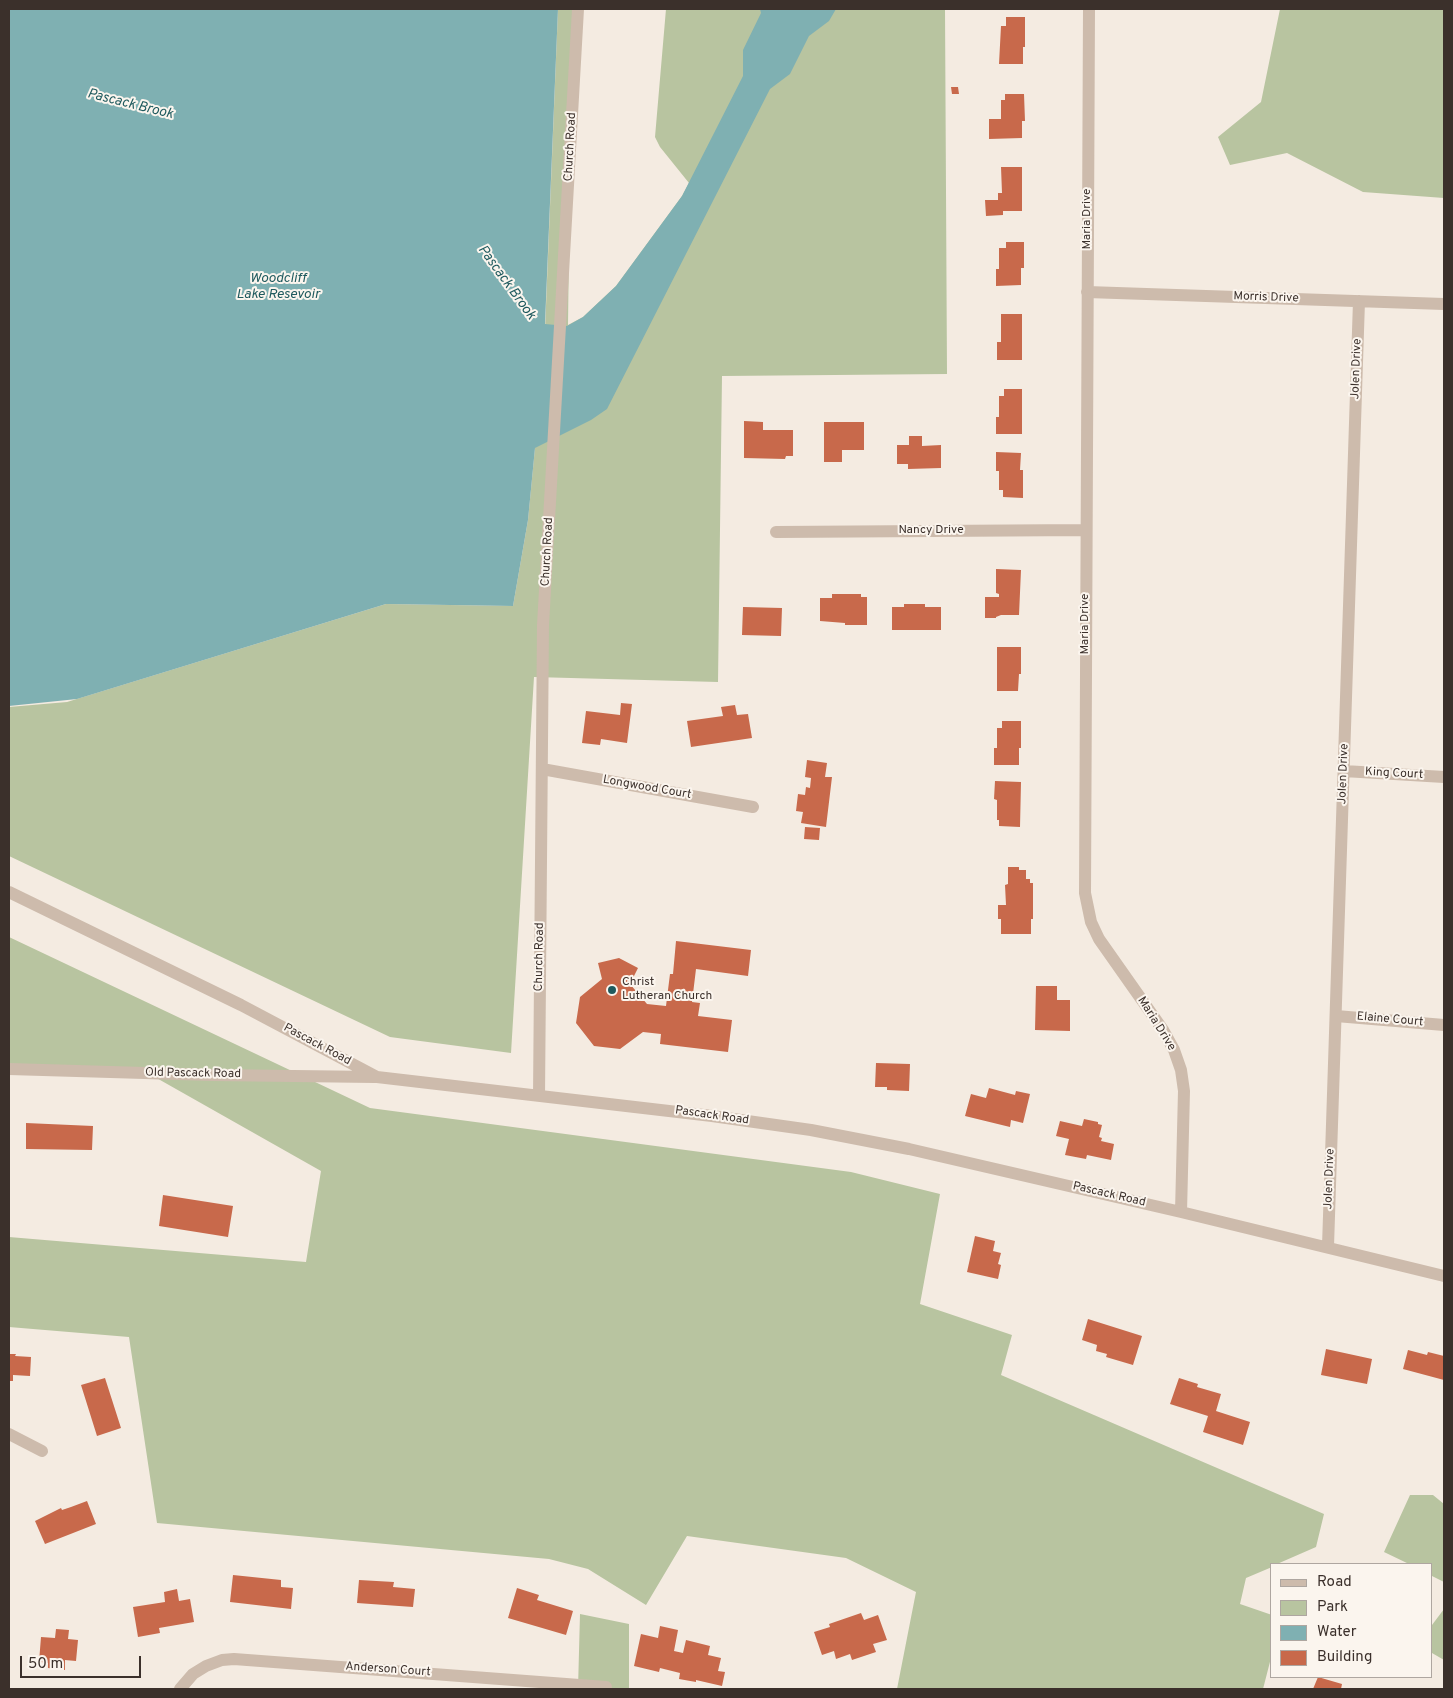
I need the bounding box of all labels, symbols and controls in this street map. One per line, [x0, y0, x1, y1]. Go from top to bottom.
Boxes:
water label: Pascack Brook [85, 86, 175, 124]
street label: Church Road [562, 112, 580, 182]
street label: Maria Drive [1081, 189, 1095, 249]
water label: Pascack Brook [473, 242, 539, 324]
water label: Woodcliff Lake Resevoir [236, 271, 320, 304]
street label: Morris Drive [1233, 290, 1299, 306]
street label: Jolen Drive [1349, 338, 1365, 400]
street label: Church Road [539, 517, 557, 587]
street label: Nancy Drive [898, 524, 964, 538]
street label: Maria Drive [1079, 594, 1093, 654]
street label: Jolen Drive [1336, 743, 1352, 805]
street label: King Court [1365, 765, 1423, 783]
street label: Longwood Court [602, 773, 692, 803]
street label: Church Road [532, 922, 548, 992]
place label: Christ Lutheran Church [622, 976, 712, 1004]
marker: Christ Lutheran Church [606, 984, 618, 996]
street label: Maria Drive [1134, 994, 1178, 1054]
street label: Elaine Court [1356, 1010, 1424, 1030]
street label: Pascack Road [281, 1021, 353, 1069]
street label: Old Pascack Road [145, 1066, 241, 1082]
street label: Pascack Road [674, 1104, 750, 1128]
street label: Jolen Drive [1322, 1148, 1338, 1210]
street label: Pascack Road [1071, 1180, 1147, 1210]
legend [1270, 1563, 1433, 1678]
text: Road [1317, 1573, 1352, 1592]
text: Park [1317, 1598, 1348, 1617]
text: Water [1317, 1623, 1356, 1642]
scale bar [22, 1646, 144, 1678]
text: Building [1317, 1648, 1372, 1667]
text: 50 m [28, 1655, 63, 1674]
street label: Anderson Court [345, 1660, 431, 1680]

